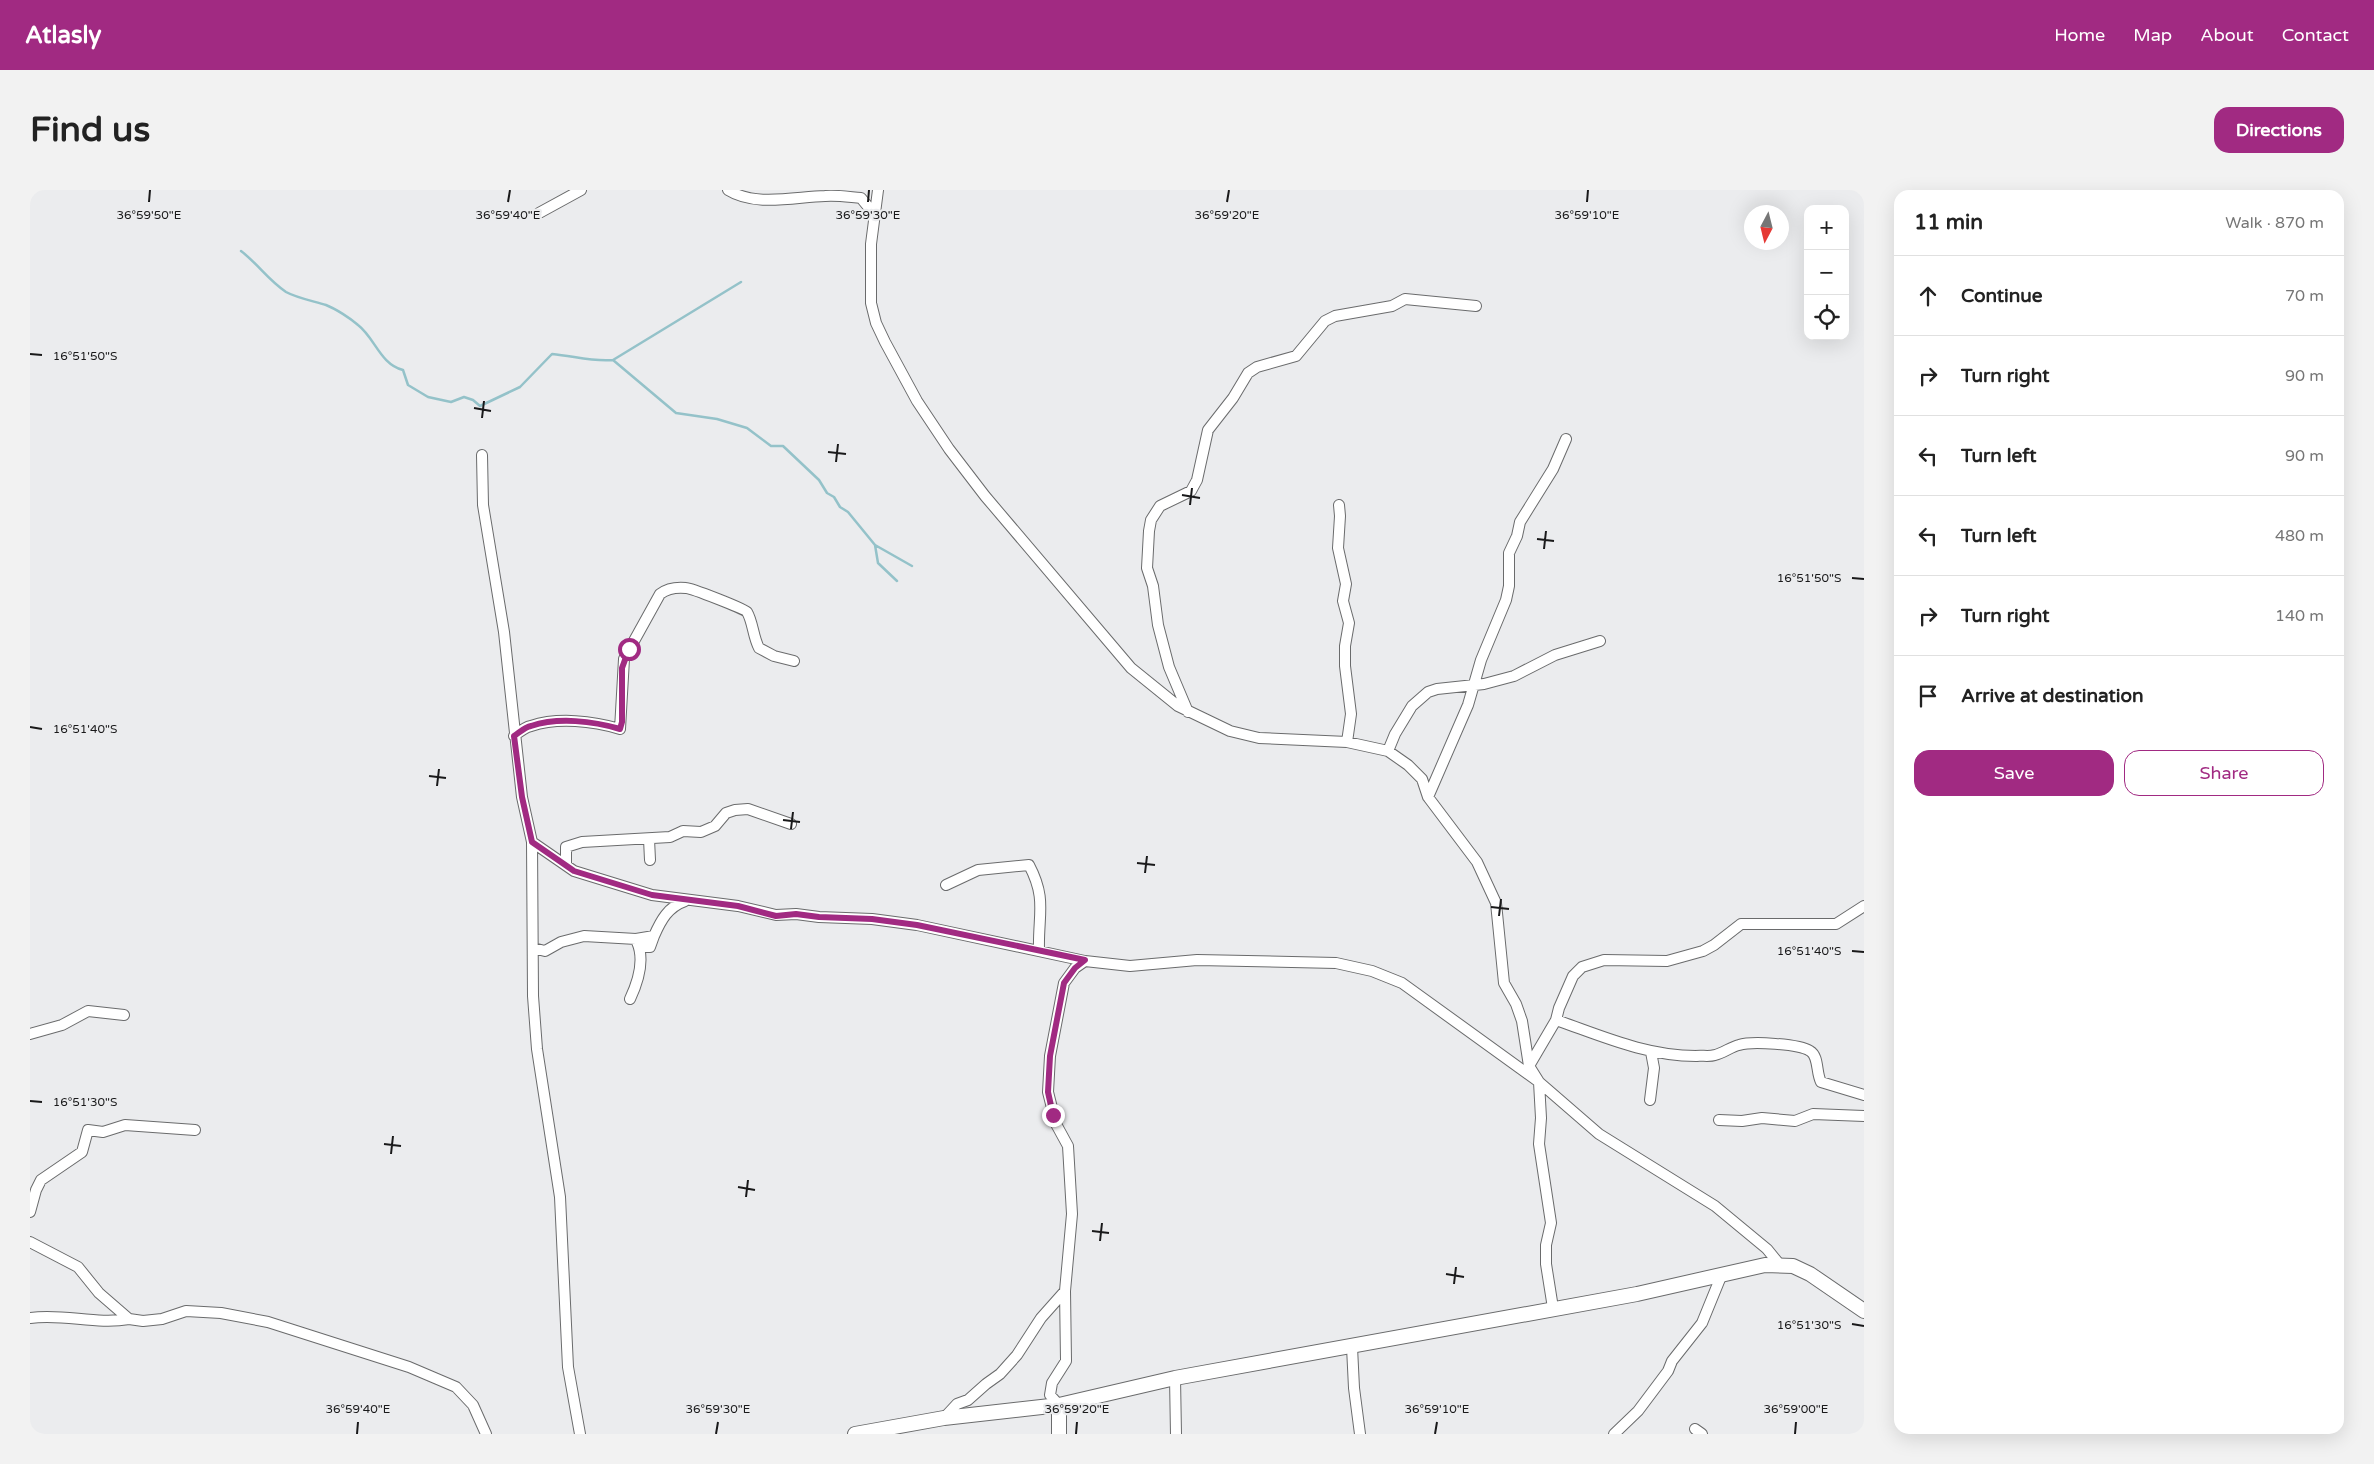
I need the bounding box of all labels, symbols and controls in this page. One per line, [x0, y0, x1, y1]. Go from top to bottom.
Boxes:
text: Atlasly [25, 21, 101, 50]
text: Home [2054, 24, 2105, 46]
text: Map [2133, 24, 2172, 46]
text: About [2200, 24, 2254, 46]
text: Contact [2282, 24, 2349, 46]
button: Directions [2214, 107, 2344, 153]
text: Find us [30, 109, 150, 151]
north arrow [1744, 205, 1789, 250]
map controls [1804, 205, 1849, 340]
button: + [1804, 205, 1849, 250]
text: 36°59'50"E [117, 208, 182, 222]
text: 36°59'40"E [476, 208, 541, 222]
text: 36°59'30"E [836, 208, 901, 222]
text: 36°59'20"E [1195, 208, 1260, 222]
text: 36°59'10"E [1555, 208, 1620, 222]
text: 11 min [1914, 210, 1983, 235]
text: Walk · 870 m [2225, 213, 2324, 233]
button: − [1804, 250, 1849, 295]
icon: ahead [1914, 282, 1942, 310]
text: Continue [1961, 285, 2043, 307]
text: 70 m [2285, 286, 2324, 306]
button: locate [1804, 295, 1849, 340]
text: 16°51'50"S [53, 349, 117, 363]
icon: right [1914, 362, 1942, 390]
text: Turn right [1961, 365, 2049, 387]
text: 90 m [2285, 366, 2324, 386]
icon: left [1914, 442, 1942, 470]
text: Turn left [1961, 445, 2037, 467]
text: 90 m [2285, 446, 2324, 466]
icon: left [1914, 522, 1942, 550]
text: Turn left [1961, 525, 2037, 547]
text: 480 m [2275, 526, 2324, 546]
text: 16°51'50"S [1777, 571, 1841, 585]
icon: right [1914, 602, 1942, 630]
text: Turn right [1961, 605, 2049, 627]
text: 140 m [2275, 606, 2324, 626]
route start [618, 638, 641, 661]
icon: arrive [1914, 682, 1942, 710]
text: Arrive at destination [1961, 685, 2144, 707]
text: 16°51'40"S [53, 722, 117, 736]
button: Save [1914, 750, 2114, 796]
button: Share [2124, 750, 2324, 796]
text: 16°51'40"S [1777, 944, 1841, 958]
text: 16°51'30"S [53, 1095, 117, 1109]
route end [1042, 1104, 1065, 1127]
text: 16°51'30"S [1777, 1318, 1841, 1332]
text: 36°59'40"E [326, 1402, 391, 1416]
text: 36°59'30"E [686, 1402, 751, 1416]
text: 36°59'20"E [1045, 1402, 1110, 1416]
text: 36°59'10"E [1405, 1402, 1470, 1416]
text: 36°59'00"E [1764, 1402, 1829, 1416]

